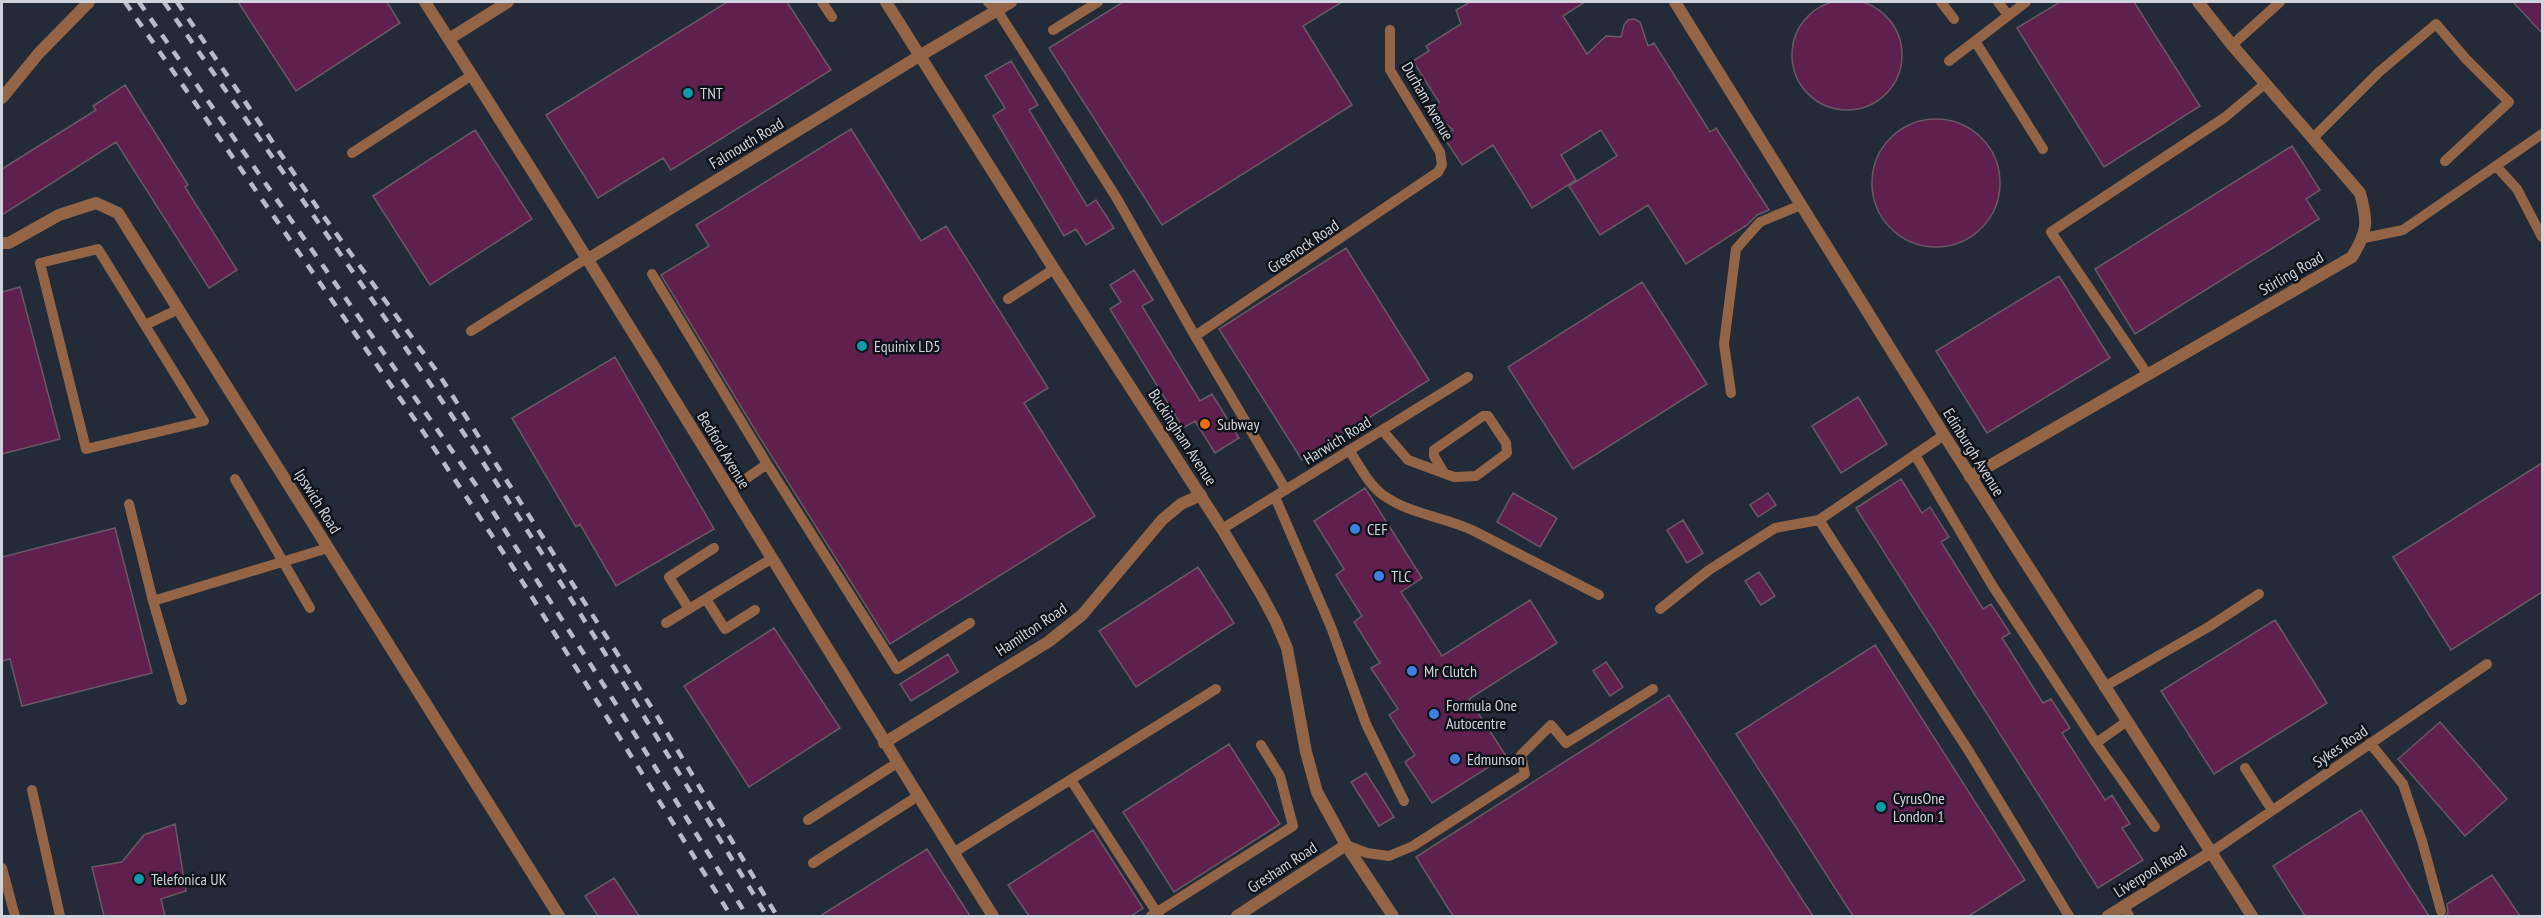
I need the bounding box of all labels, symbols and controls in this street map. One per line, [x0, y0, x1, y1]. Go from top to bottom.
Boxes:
street label: Durham Avenue [1398, 58, 1458, 144]
place label: TNT [700, 83, 723, 103]
marker: TNT [681, 86, 695, 100]
street label: Falmouth Road [705, 113, 787, 173]
street label: Greenock Road [1264, 215, 1342, 277]
street label: Stirling Road [2255, 247, 2327, 299]
place label: Equinix LD5 [874, 336, 941, 356]
marker: Equinix LD5 [855, 339, 869, 353]
street label: Buckingham Avenue [1144, 385, 1222, 489]
street label: Edinburgh Avenue [1939, 404, 2009, 500]
street label: Bedford Avenue [693, 408, 755, 492]
street label: Harwich Road [1300, 411, 1374, 469]
place label: Subway [1217, 414, 1259, 434]
marker: Subway [1198, 417, 1212, 431]
street label: Ipswich Road [290, 465, 346, 537]
place label: CEF [1367, 519, 1388, 539]
marker: CEF [1348, 522, 1362, 536]
place label: TLC [1391, 566, 1411, 586]
marker: TLC [1372, 569, 1386, 583]
street label: Hamilton Road [992, 598, 1070, 660]
place label: Mr Clutch [1424, 661, 1477, 681]
marker: Mr Clutch [1405, 664, 1419, 678]
place label: Formula One Autocentre [1446, 695, 1517, 733]
marker: Formula One Autocentre [1427, 707, 1441, 721]
street label: Sykes Road [2309, 720, 2371, 772]
place label: Edmunson [1467, 749, 1525, 769]
marker: Edmunson [1448, 752, 1462, 766]
place label: CyrusOne London 1 [1893, 788, 1945, 826]
marker: CyrusOne London 1 [1874, 800, 1888, 814]
street label: Gresham Road [1243, 837, 1321, 897]
street label: Liverpool Road [2110, 841, 2190, 901]
place label: Telefonica UK [151, 869, 227, 889]
marker: Telefonica UK [132, 872, 146, 886]

